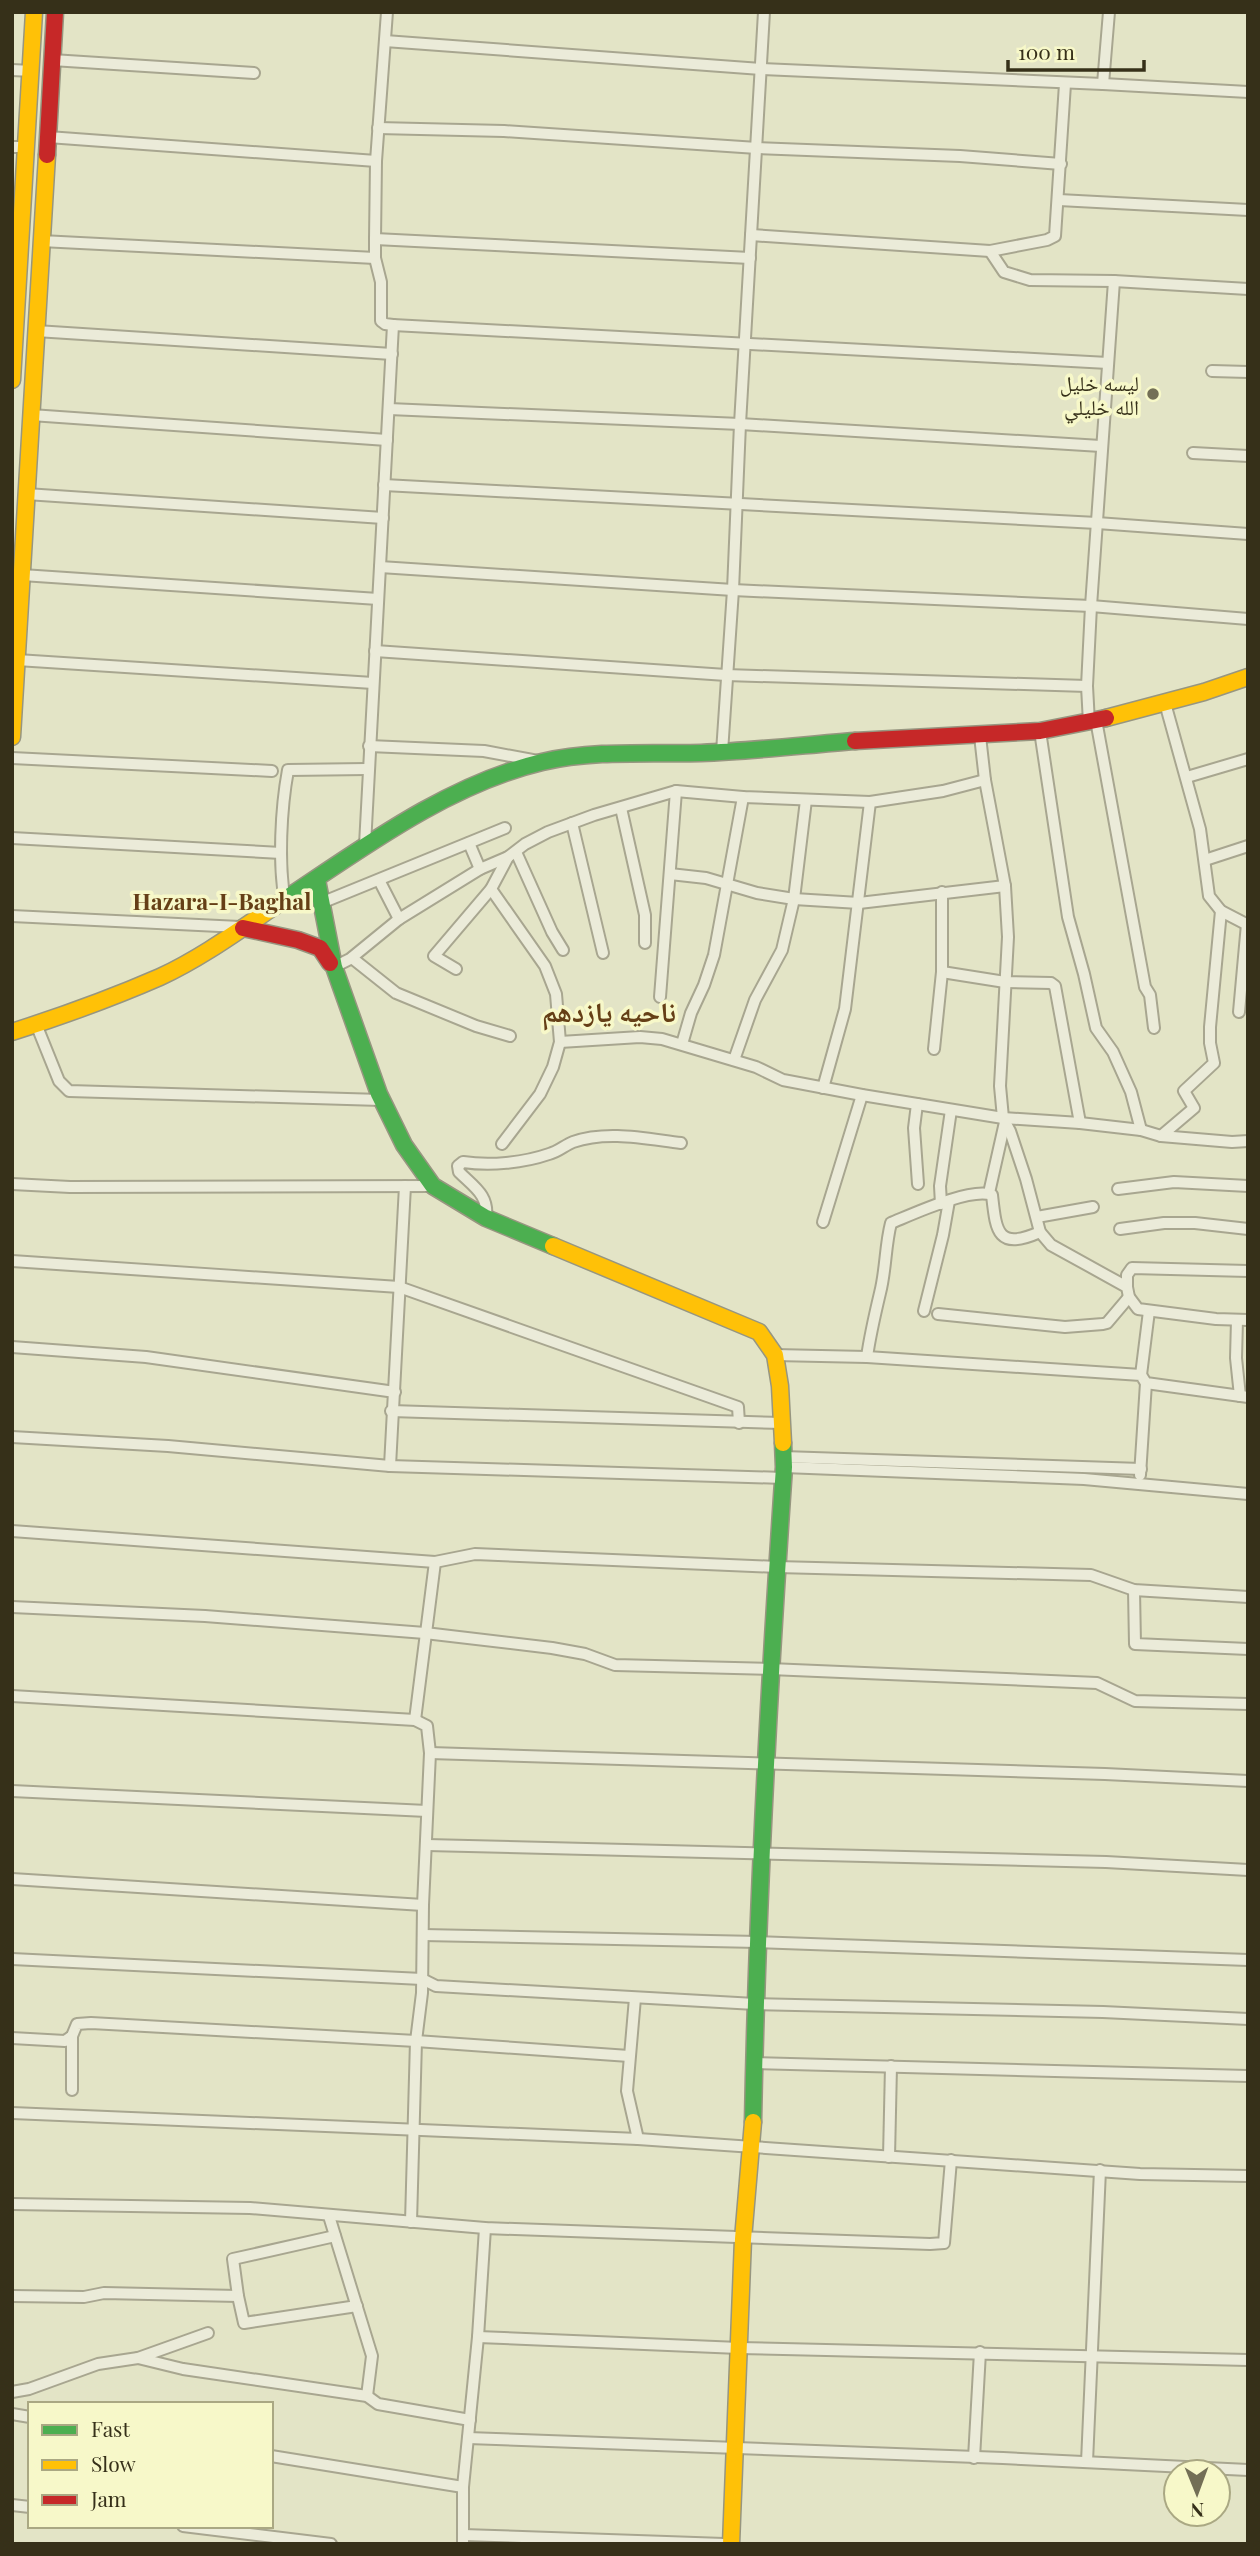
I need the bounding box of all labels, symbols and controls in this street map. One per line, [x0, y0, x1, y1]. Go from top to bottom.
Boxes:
scale bar [1008, 28, 1144, 72]
text: 100 m [1018, 37, 1075, 65]
place label: ليسه خليل الله خليلي [1060, 368, 1139, 424]
marker: ليسه خليل الله خليلي [1145, 386, 1161, 402]
district label: Hazara-I-Baghal [133, 885, 311, 916]
district label: ناحیه یازدهم [542, 992, 676, 1031]
legend [28, 2402, 273, 2528]
text: Fast [91, 2414, 130, 2442]
text: Slow [91, 2449, 136, 2477]
north arrow [1162, 2458, 1232, 2528]
text: Jam [90, 2484, 127, 2512]
text: N [1190, 2498, 1204, 2524]

